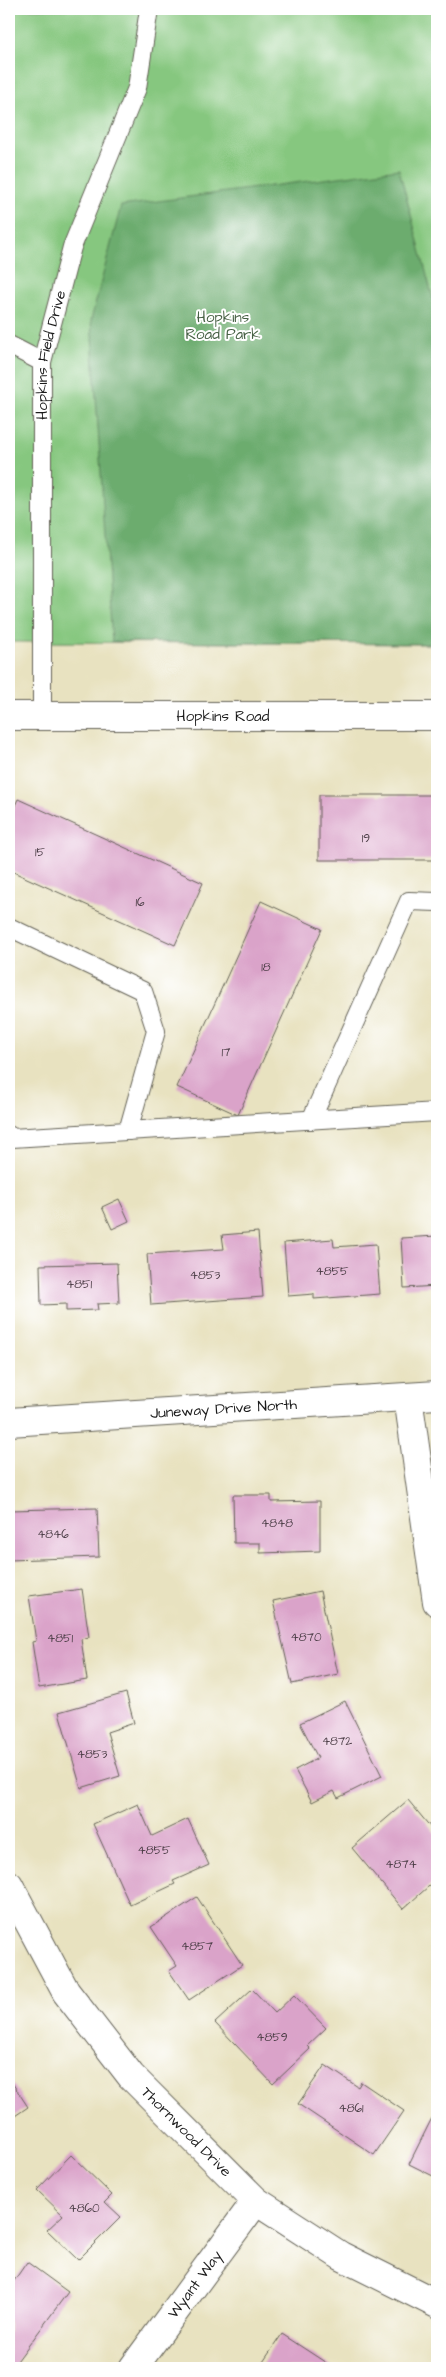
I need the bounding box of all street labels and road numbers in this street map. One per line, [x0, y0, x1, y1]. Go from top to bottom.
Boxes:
street label: Hopkins Field Drive [32, 288, 71, 420]
street label: Hopkins Road [177, 706, 270, 727]
street label: Juneway Drive North [150, 1393, 298, 1424]
street label: Thornwood Drive [137, 2082, 236, 2181]
street label: Wyant Way [163, 2246, 228, 2323]

